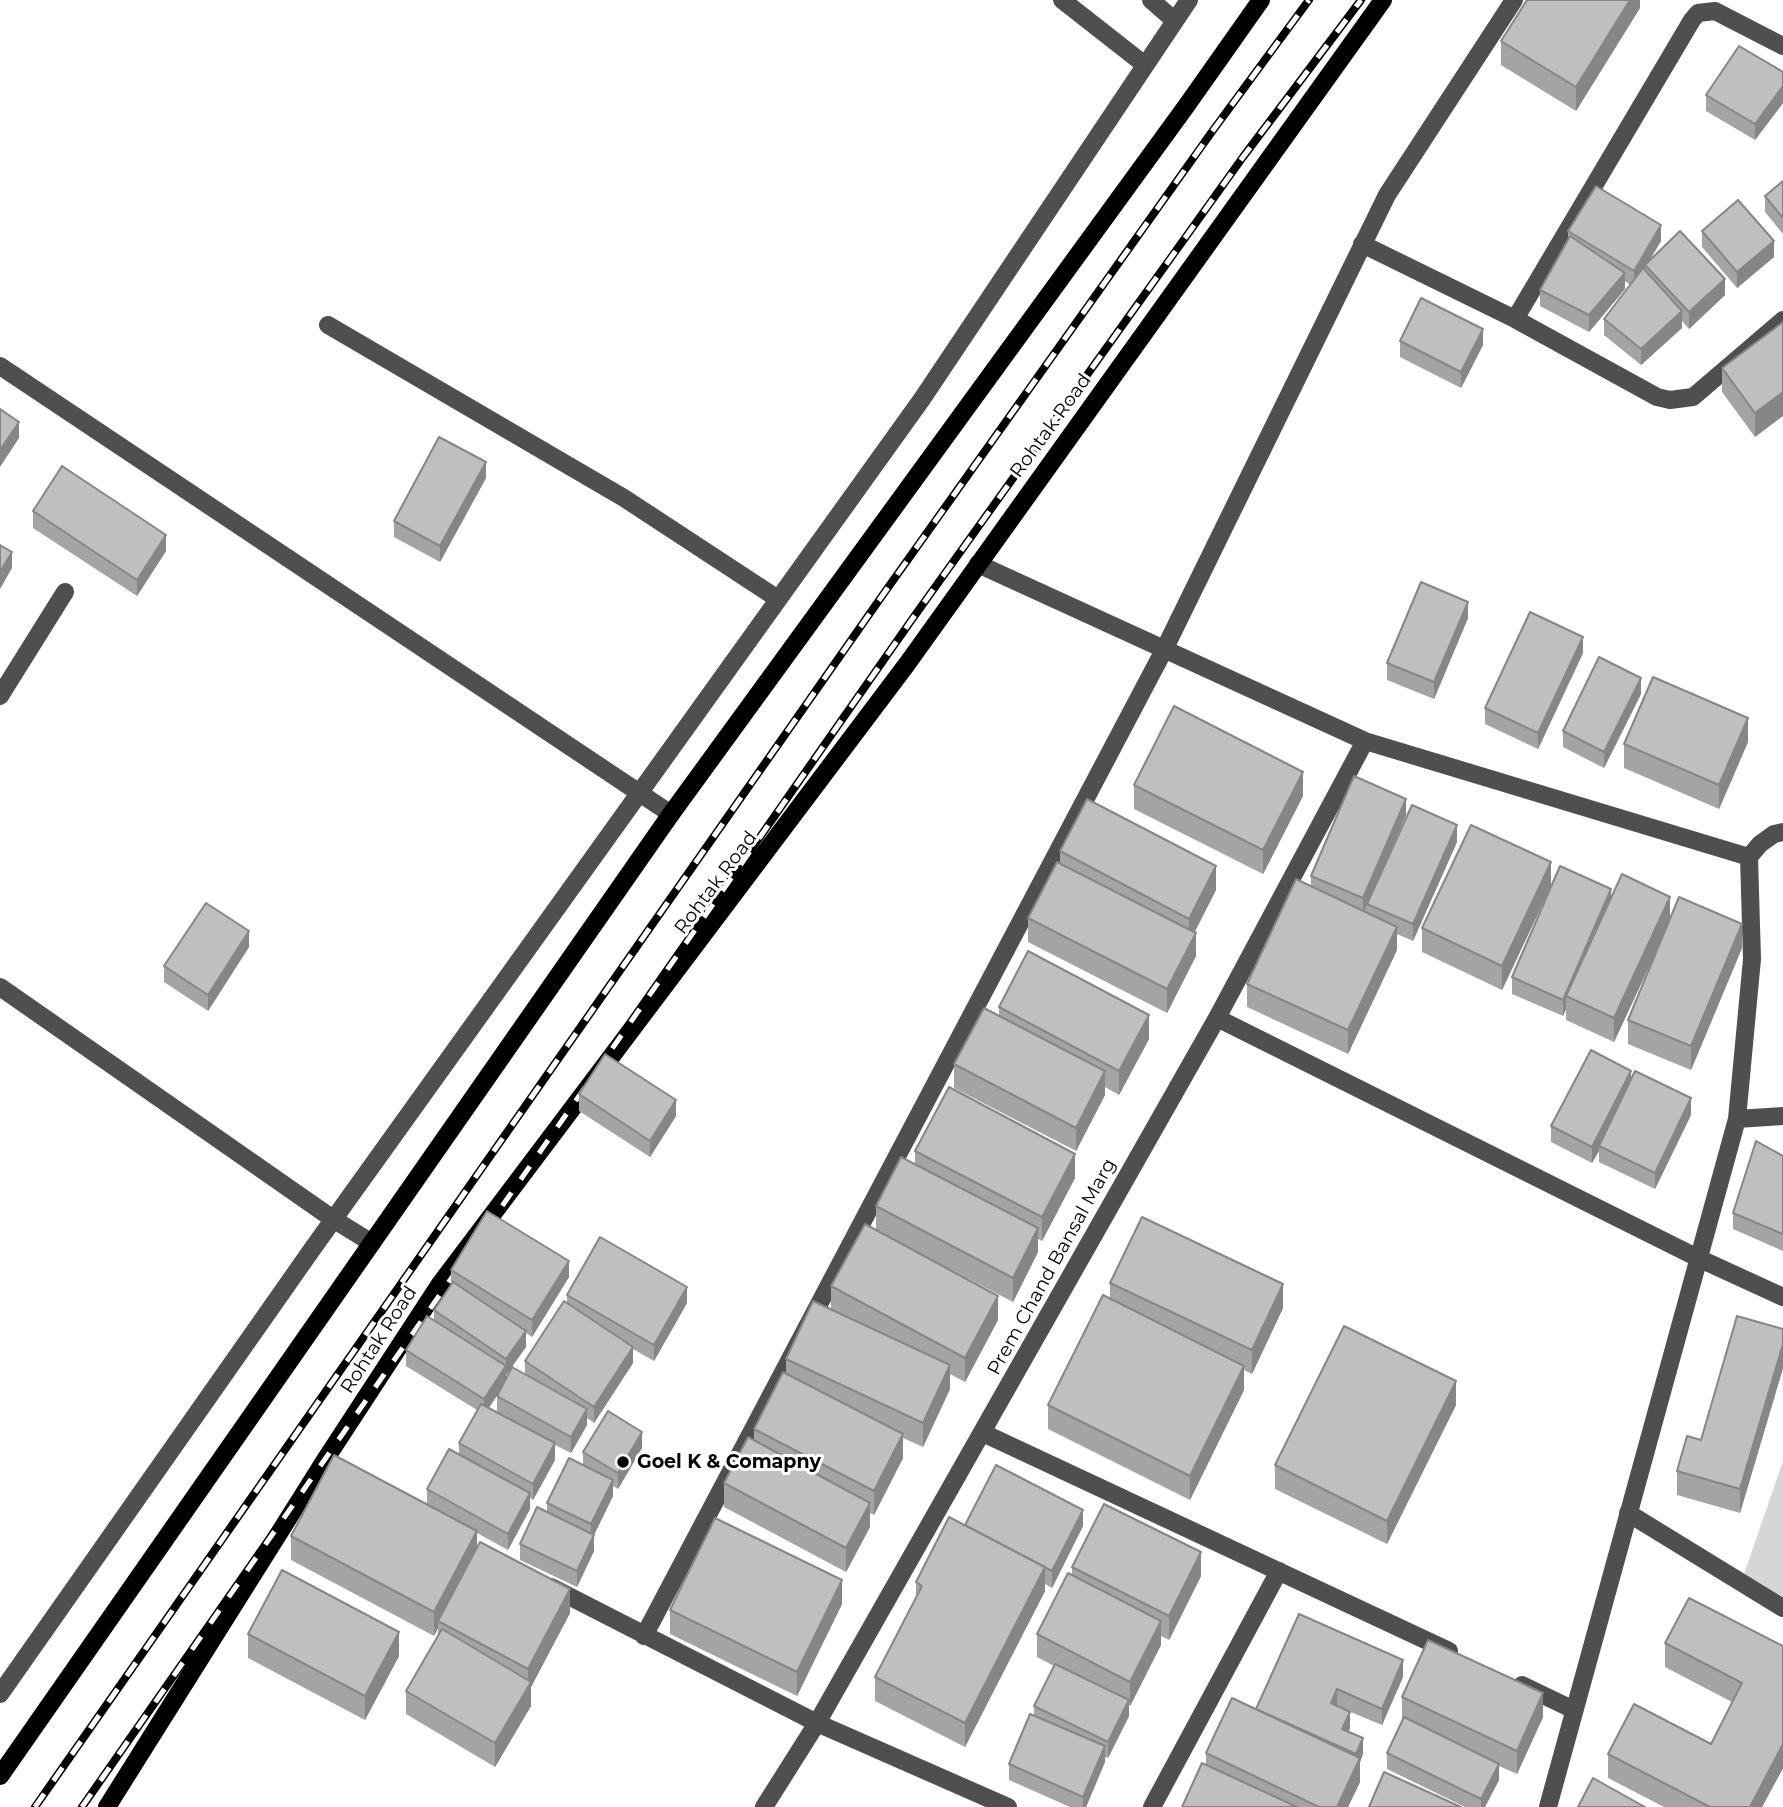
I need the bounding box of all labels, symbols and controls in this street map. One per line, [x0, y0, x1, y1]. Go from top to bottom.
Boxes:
street label: Rohtak Road [1006, 370, 1096, 482]
street label: Rohtak Road [670, 827, 762, 939]
street label: Prem Chand Bansal Marg [983, 1155, 1121, 1379]
street label: Rohtak Road [336, 1282, 422, 1398]
place label: Goel K & Comapny [637, 1451, 821, 1473]
marker: Goel K & Comapny [615, 1454, 631, 1470]

